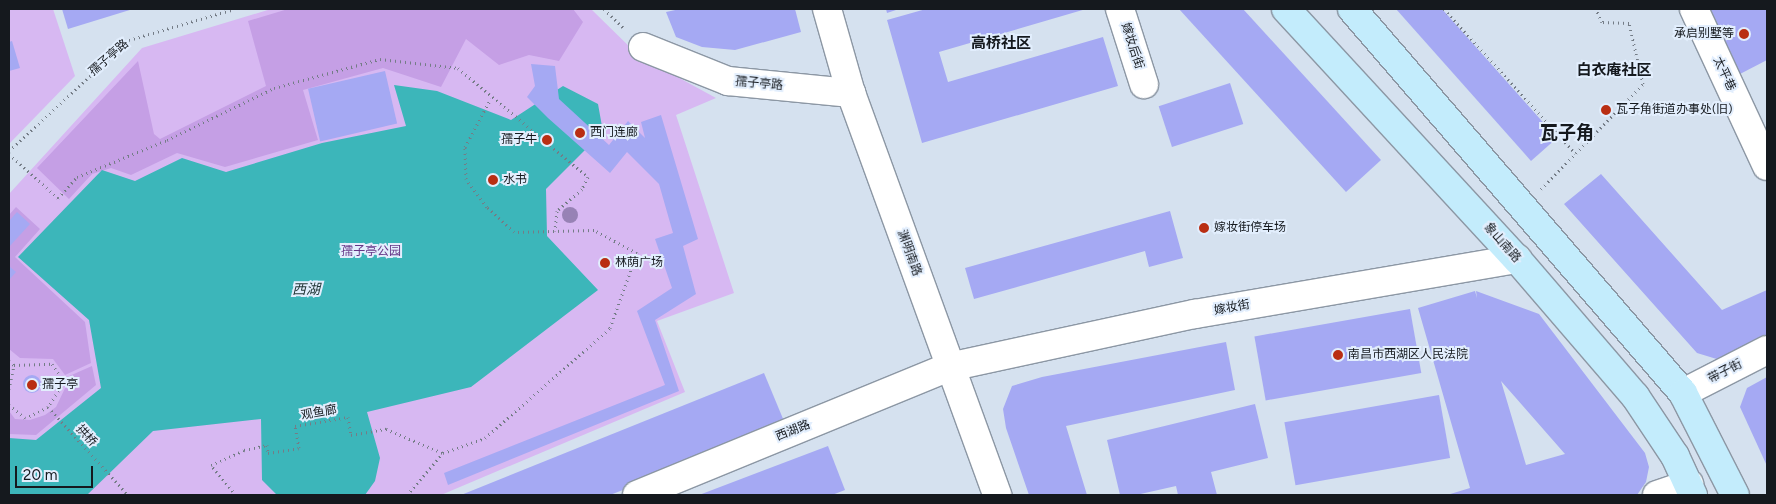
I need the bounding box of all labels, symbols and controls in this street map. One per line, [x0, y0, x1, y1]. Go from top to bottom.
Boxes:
street label: 嫁妆后街 [1118, 21, 1146, 71]
place label: 承启别墅等 [1674, 27, 1734, 41]
marker: 承启别墅等 [1738, 28, 1750, 40]
district label: 高桥社区 [971, 35, 1031, 53]
street label: 孺子亭路 [86, 37, 132, 79]
street label: 太平巷 [1710, 55, 1738, 93]
district label: 白衣庵社区 [1577, 62, 1651, 80]
street label: 孺子亭路 [734, 75, 784, 93]
place label: 瓦子角街道办事处(旧) [1616, 103, 1732, 117]
marker: 瓦子角街道办事处(旧) [1600, 104, 1612, 116]
district label: 瓦子角 [1540, 122, 1594, 144]
place label: 西门连廊 [590, 126, 638, 140]
marker: 西门连廊 [574, 127, 586, 139]
place label: 孺子牛 [501, 133, 537, 147]
marker: 孺子牛 [541, 134, 553, 146]
place label: 水书 [503, 173, 527, 187]
marker: 水书 [487, 174, 499, 186]
street label: 象山南路 [1481, 220, 1523, 266]
place label: 嫁妆街停车场 [1214, 221, 1286, 235]
marker: 嫁妆街停车场 [1198, 222, 1210, 234]
street label: 渊明南路 [894, 228, 924, 278]
park label: 孺子亭公园 [341, 245, 401, 259]
place label: 林荫广场 [615, 256, 663, 270]
marker: 林荫广场 [599, 257, 611, 269]
water label: 西湖 [292, 282, 320, 298]
street label: 嫁妆街 [1213, 298, 1251, 318]
place label: 南昌市西湖区人民法院 [1348, 348, 1468, 362]
marker: 南昌市西湖区人民法院 [1332, 349, 1344, 361]
street label: 带子街 [1706, 357, 1744, 387]
place label: 孺子亭 [42, 378, 78, 392]
marker: 孺子亭 [26, 379, 38, 391]
street label: 观鱼廊 [300, 403, 338, 423]
street label: 西湖路 [774, 418, 812, 444]
street label: 拱桥 [73, 422, 99, 450]
scale bar [18, 456, 95, 488]
text: 20 m [23, 466, 57, 484]

